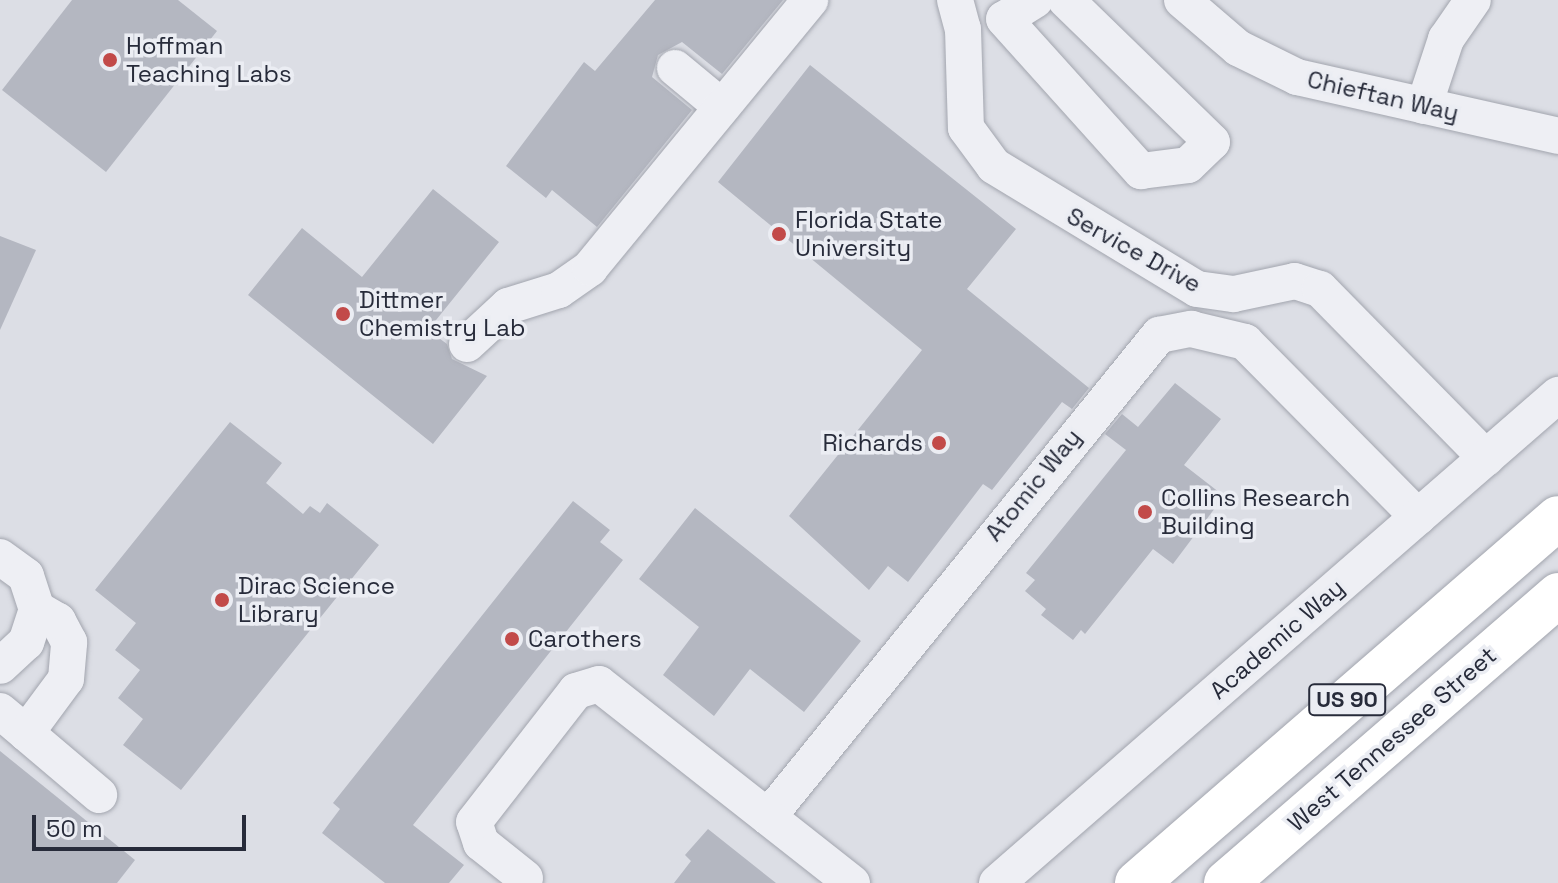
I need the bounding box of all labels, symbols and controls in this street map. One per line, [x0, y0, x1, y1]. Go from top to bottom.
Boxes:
place label: Hoffman Teaching Labs [126, 32, 292, 88]
marker: Hoffman Teaching Labs [101, 51, 119, 69]
street label: Chieftan Way [1304, 65, 1462, 127]
street label: Service Drive [1062, 201, 1206, 299]
place label: Florida State University [795, 206, 943, 262]
marker: Florida State University [770, 225, 788, 243]
place label: Dittmer Chemistry Lab [359, 286, 526, 342]
marker: Dittmer Chemistry Lab [334, 305, 352, 323]
street label: Atomic Way [979, 423, 1087, 547]
place label: Richards [822, 429, 923, 457]
marker: Richards [930, 434, 948, 452]
place label: Collins Research Building [1161, 484, 1350, 540]
marker: Collins Research Building [1136, 503, 1154, 521]
place label: Dirac Science Library [238, 572, 395, 628]
street label: Academic Way [1204, 573, 1350, 705]
marker: Dirac Science Library [213, 591, 231, 609]
place label: Carothers [528, 625, 642, 653]
marker: Carothers [503, 630, 521, 648]
street label: West Tennessee Street [1282, 640, 1502, 838]
road number: US 90 [1307, 682, 1387, 718]
scale bar [36, 799, 250, 849]
text: 50 m [46, 813, 103, 844]

